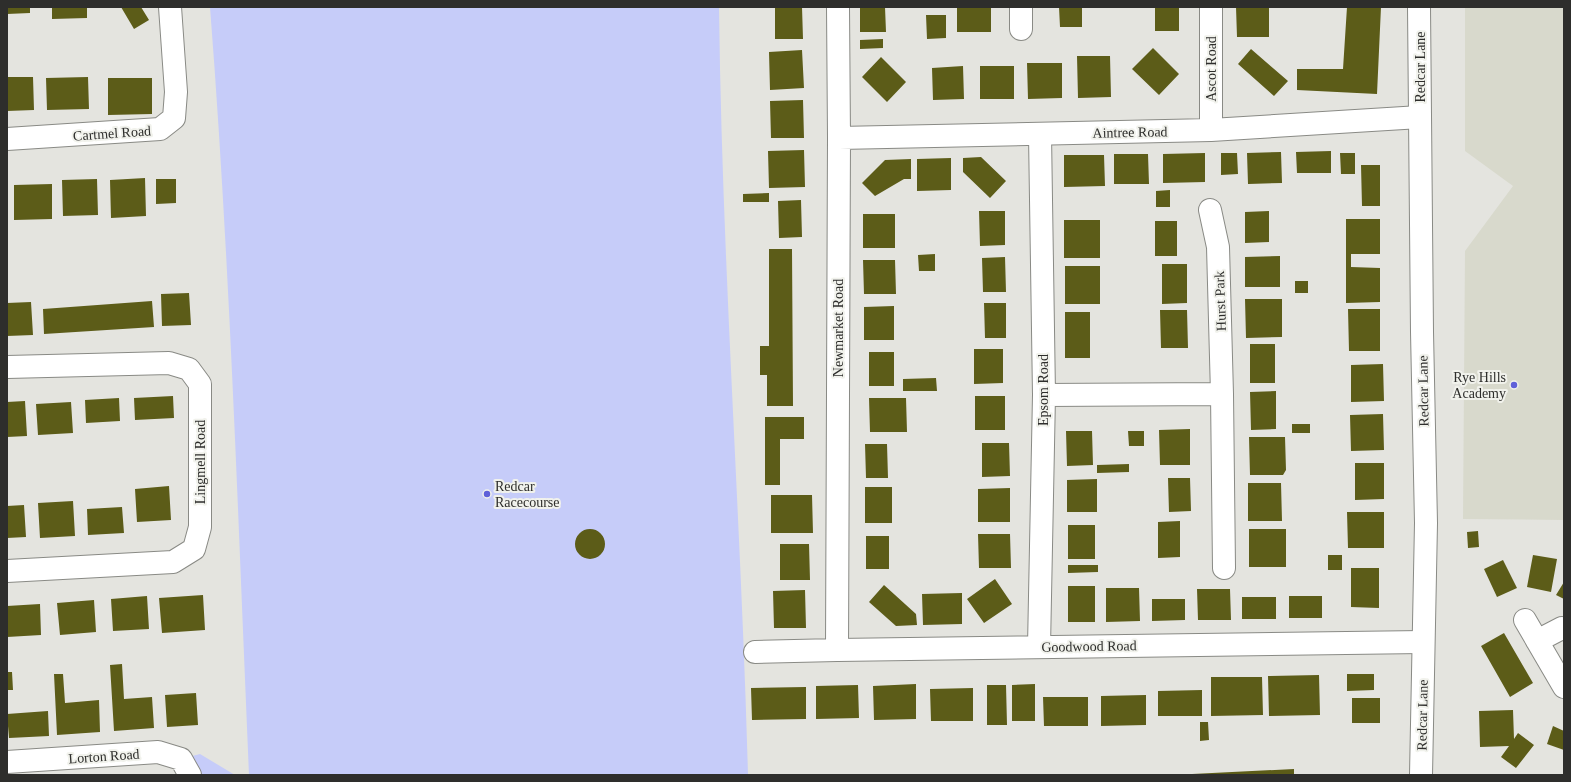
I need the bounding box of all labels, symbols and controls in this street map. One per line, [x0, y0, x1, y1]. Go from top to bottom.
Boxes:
street label: Redcar Lane [1413, 31, 1428, 103]
street label: Ascot Road [1204, 36, 1219, 102]
street label: Cartmel Road [73, 123, 152, 144]
street label: Aintree Road [1092, 124, 1168, 141]
street label: Hurst Park [1212, 271, 1229, 331]
street label: Newmarket Road [831, 279, 846, 377]
street label: Epsom Road [1036, 354, 1051, 426]
street label: Redcar Lane [1415, 355, 1432, 427]
place label: Rye Hills Academy [1452, 370, 1506, 401]
marker: Rye Hills Academy [1509, 380, 1519, 390]
street label: Lingmell Road [193, 420, 208, 504]
place label: Redcar Racecourse [495, 479, 560, 510]
marker: Redcar Racecourse [482, 489, 492, 499]
street label: Goodwood Road [1041, 638, 1137, 655]
street label: Redcar Lane [1414, 679, 1431, 751]
street label: Lorton Road [68, 747, 140, 766]

